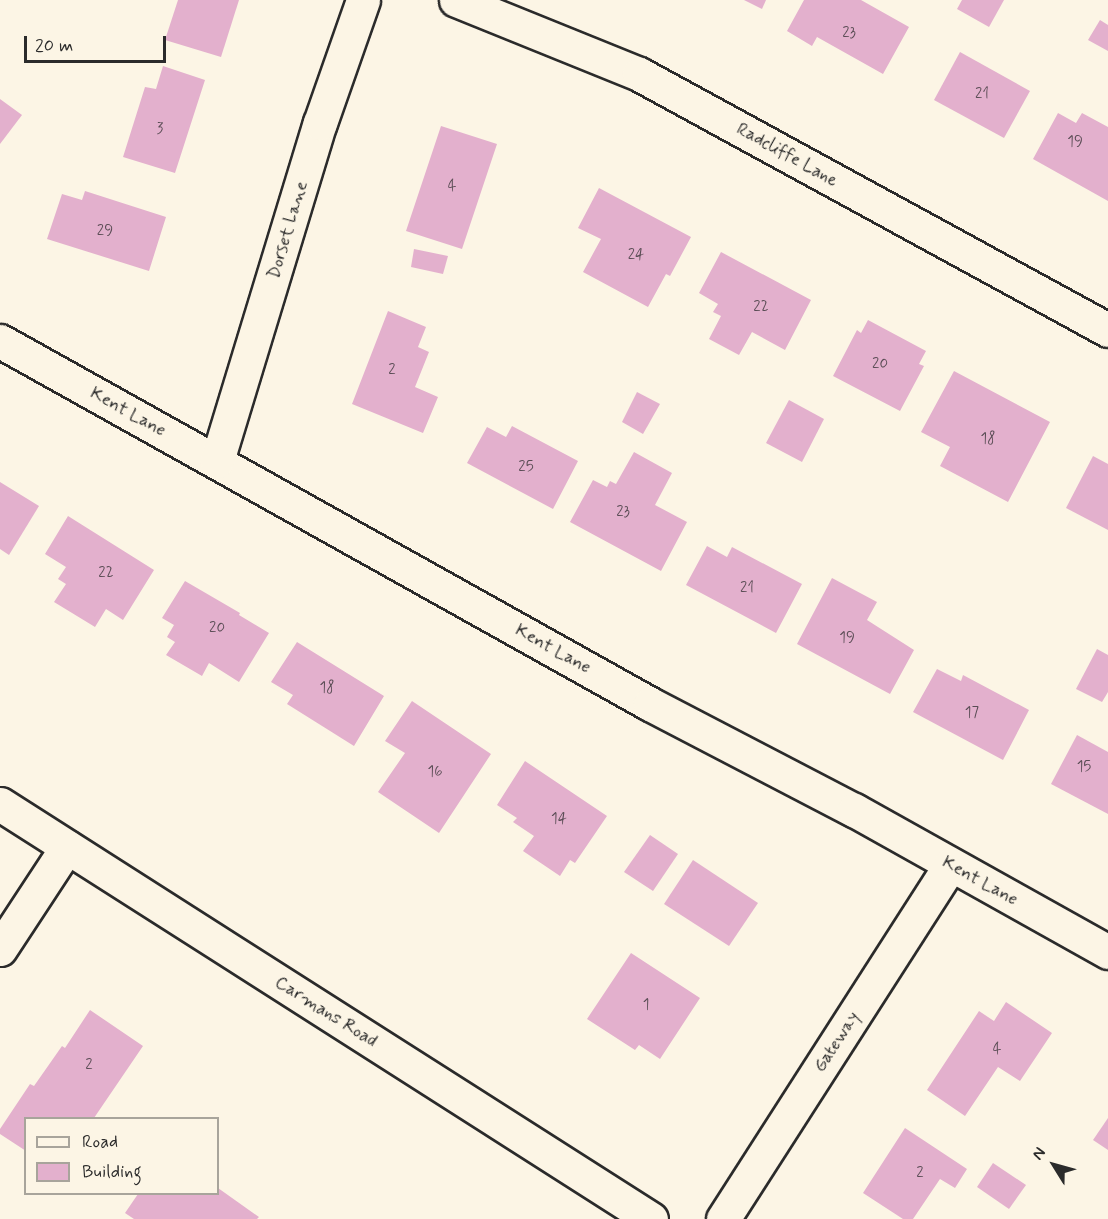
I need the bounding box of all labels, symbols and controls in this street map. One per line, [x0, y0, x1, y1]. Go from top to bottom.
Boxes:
scale bar [27, 24, 170, 62]
house number: 23 [842, 25, 856, 43]
text: 20 m [35, 34, 73, 58]
house number: 21 [975, 86, 989, 104]
street label: Radcliffe Lane [732, 118, 842, 192]
house number: 3 [157, 121, 163, 139]
house number: 19 [1067, 134, 1083, 152]
house number: 4 [448, 178, 456, 196]
street label: Dorset Lane [264, 181, 312, 279]
house number: 29 [97, 223, 113, 241]
house number: 24 [628, 247, 644, 265]
house number: 22 [753, 299, 769, 317]
house number: 20 [872, 356, 888, 374]
house number: 2 [388, 362, 396, 380]
street label: Kent Lane [86, 382, 170, 442]
house number: 18 [981, 431, 995, 449]
house number: 25 [518, 459, 534, 477]
house number: 23 [616, 504, 630, 522]
house number: 22 [98, 565, 114, 583]
house number: 21 [740, 580, 754, 598]
street label: Kent Lane [511, 619, 595, 679]
house number: 20 [209, 620, 225, 638]
house number: 19 [839, 630, 855, 648]
house number: 18 [320, 680, 334, 698]
house number: 17 [965, 705, 979, 723]
house number: 15 [1077, 759, 1091, 777]
house number: 16 [428, 764, 442, 782]
house number: 14 [551, 811, 567, 829]
street label: Kent Lane [938, 851, 1022, 911]
street label: Carmans Road [271, 972, 381, 1052]
house number: 1 [643, 997, 649, 1015]
street label: Gateway [809, 1008, 865, 1076]
house number: 4 [993, 1041, 1001, 1059]
house number: 2 [85, 1057, 93, 1075]
legend [24, 1117, 219, 1195]
text: Road [82, 1130, 118, 1154]
north arrow [1024, 1135, 1084, 1195]
text: N [1028, 1143, 1051, 1164]
text: Building [82, 1160, 142, 1184]
house number: 2 [916, 1165, 924, 1183]

